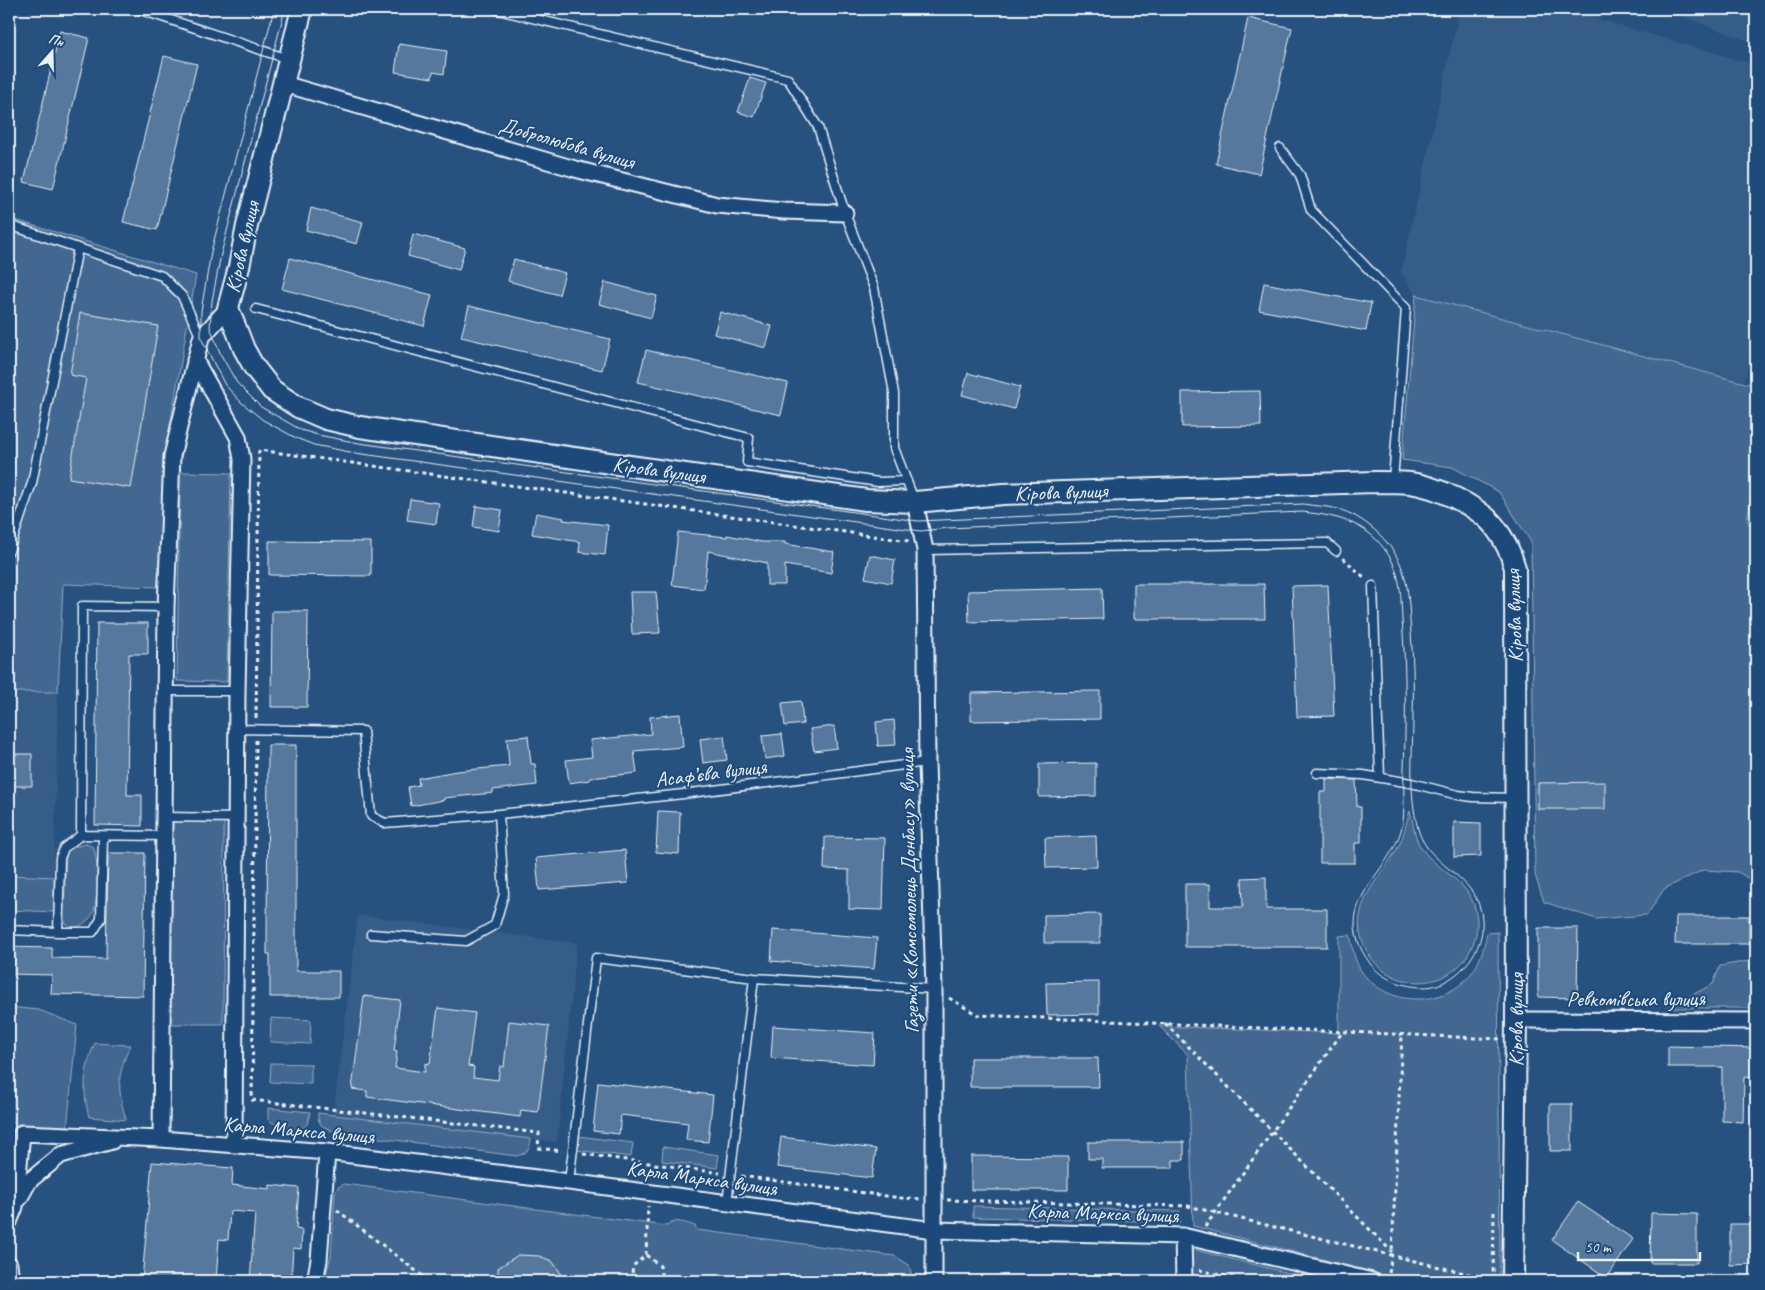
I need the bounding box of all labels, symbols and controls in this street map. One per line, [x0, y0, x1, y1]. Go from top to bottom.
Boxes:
north arrow [28, 28, 78, 78]
text: Пн [46, 30, 67, 51]
street label: Добролюбова вулиця [497, 111, 639, 175]
street label: Кірова вулиця [219, 197, 265, 295]
street label: Кірова вулиця [611, 451, 708, 490]
street label: Кірова вулиця [1014, 477, 1109, 507]
street label: Кірова вулиця [1499, 568, 1529, 663]
street label: Газети «Комсомолець Донбасу» вулиця [893, 746, 925, 1034]
street label: Асаф’єва вулиця [654, 753, 769, 793]
street label: Кірова вулиця [1503, 972, 1529, 1066]
street label: Ревкомівська вулиця [1567, 986, 1707, 1012]
street label: Карла Маркса вулиця [222, 1110, 377, 1150]
street label: Карла Маркса вулиця [625, 1155, 780, 1202]
street label: Карла Маркса вулиця [1027, 1197, 1180, 1229]
scale bar [1578, 1230, 1700, 1262]
text: 50 m [1585, 1238, 1612, 1257]

